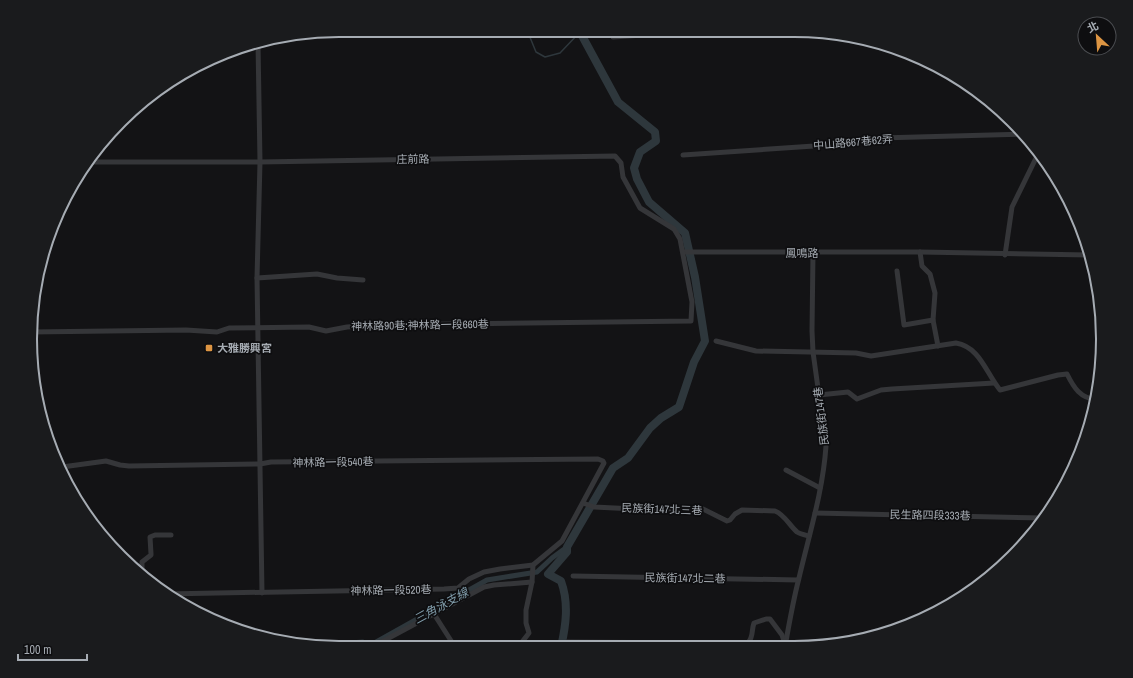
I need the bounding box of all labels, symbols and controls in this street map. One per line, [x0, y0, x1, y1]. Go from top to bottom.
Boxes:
north arrow [1077, 16, 1117, 56]
text: 北 [1085, 18, 1101, 36]
street label: 中山路667巷62弄 [812, 132, 894, 152]
street label: 庄前路 [396, 152, 430, 166]
street label: 鳳鳴路 [786, 246, 819, 260]
street label: 神林路90巷;神林路一段660巷 [351, 317, 489, 333]
place label: 大雅勝興宮 [217, 341, 272, 355]
marker: 大雅勝興宮 [204, 343, 214, 353]
street label: 民族街147巷 [810, 386, 832, 446]
street label: 神林路一段540巷 [292, 454, 374, 470]
street label: 民族街147北三巷 [621, 501, 703, 517]
street label: 民生路四段333巷 [889, 507, 971, 523]
street label: 民族街147北二巷 [644, 570, 726, 586]
street label: 神林路一段520巷 [350, 582, 432, 598]
water label: 三角泳支線 [411, 583, 473, 628]
scale bar [18, 636, 87, 662]
text: 100 m [24, 642, 51, 658]

